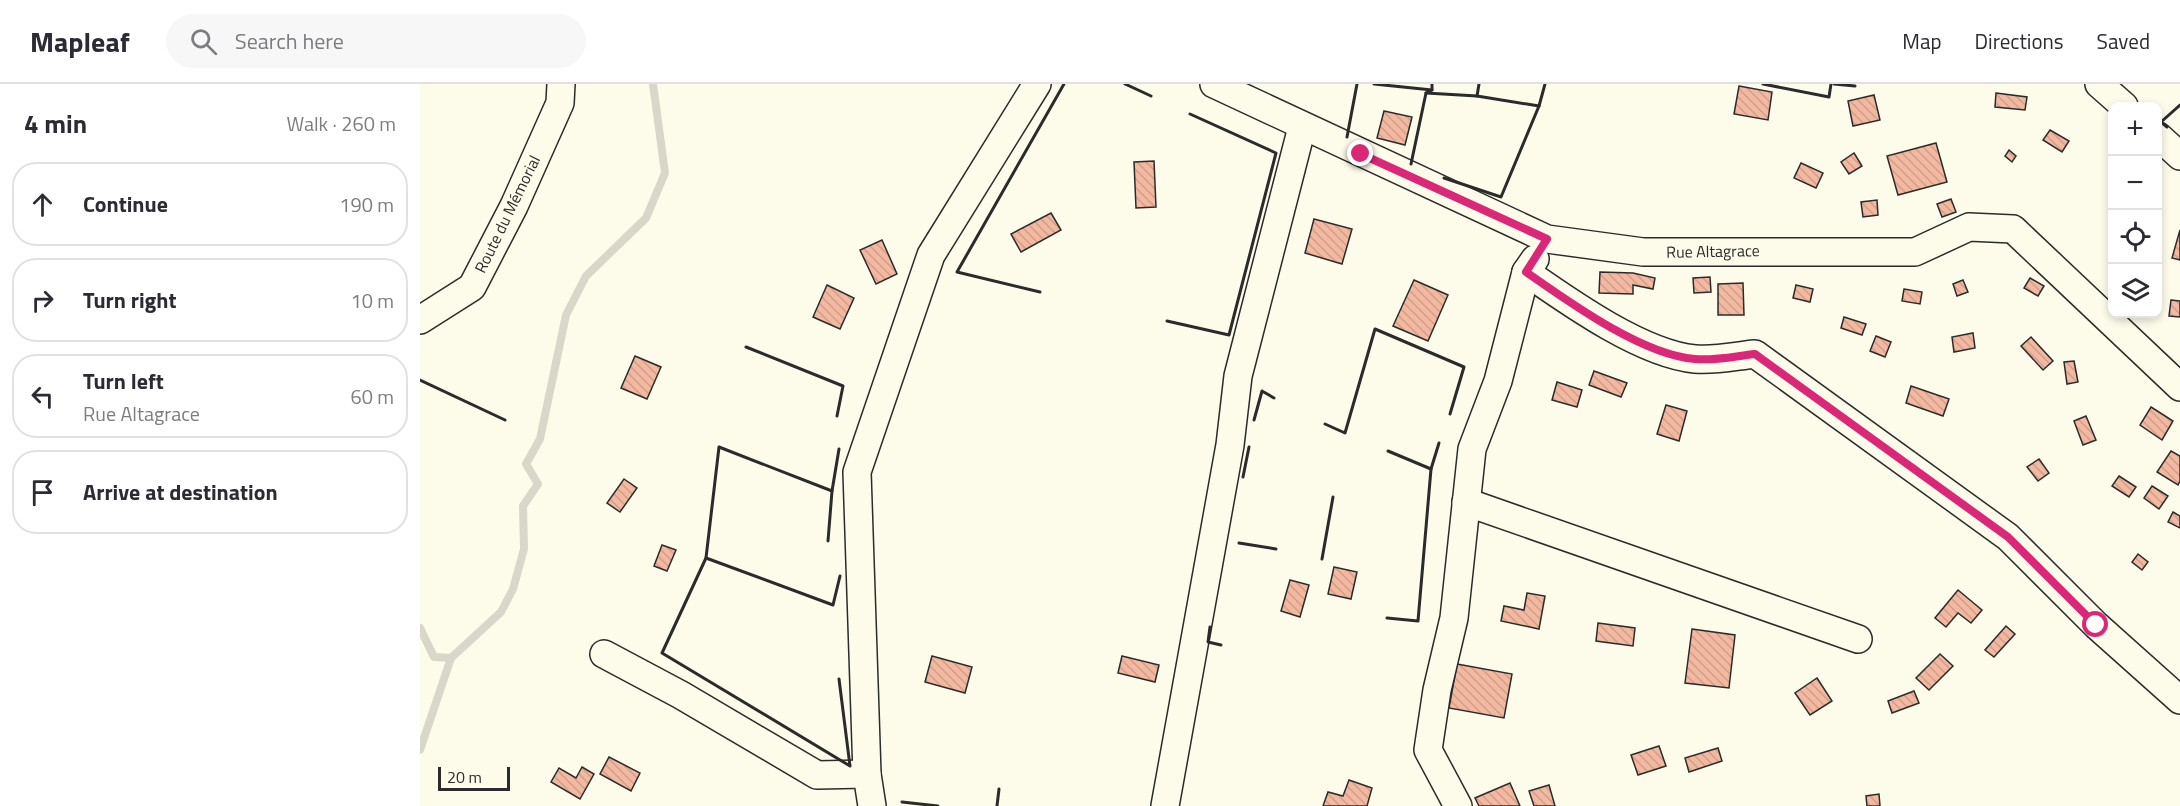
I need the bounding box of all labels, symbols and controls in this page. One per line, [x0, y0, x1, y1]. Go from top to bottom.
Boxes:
search box [166, 14, 586, 68]
text: Mapleaf [30, 20, 130, 63]
text: Search here [235, 24, 344, 58]
icon: search [187, 25, 220, 58]
text: Map [1902, 25, 1942, 57]
text: Directions [1975, 25, 2064, 57]
text: Saved [2097, 25, 2150, 57]
map controls [2108, 102, 2162, 318]
button: + [2108, 102, 2162, 156]
text: 4 min [24, 104, 87, 143]
text: Walk · 260 m [287, 108, 396, 139]
route end [1347, 140, 1373, 166]
street label: Route du Mémorial [468, 151, 546, 277]
button: − [2108, 156, 2162, 210]
text: Continue [83, 187, 168, 221]
icon: ahead [26, 188, 59, 221]
text: 190 m [339, 189, 394, 220]
button: locate [2108, 210, 2162, 264]
street label: Rue Altagrace [1666, 238, 1760, 264]
button: layers [2108, 264, 2162, 318]
text: Turn right [83, 283, 177, 317]
icon: right [26, 284, 59, 317]
text: 10 m [350, 285, 394, 316]
text: Turn left [83, 364, 164, 398]
icon: left [26, 380, 59, 413]
text: 60 m [350, 381, 394, 412]
text: Rue Altagrace [83, 398, 200, 429]
text: Arrive at destination [83, 475, 278, 509]
icon: arrive [26, 476, 59, 509]
route start [2082, 611, 2108, 637]
scale bar [438, 764, 510, 792]
text: 20 m [447, 765, 482, 789]

